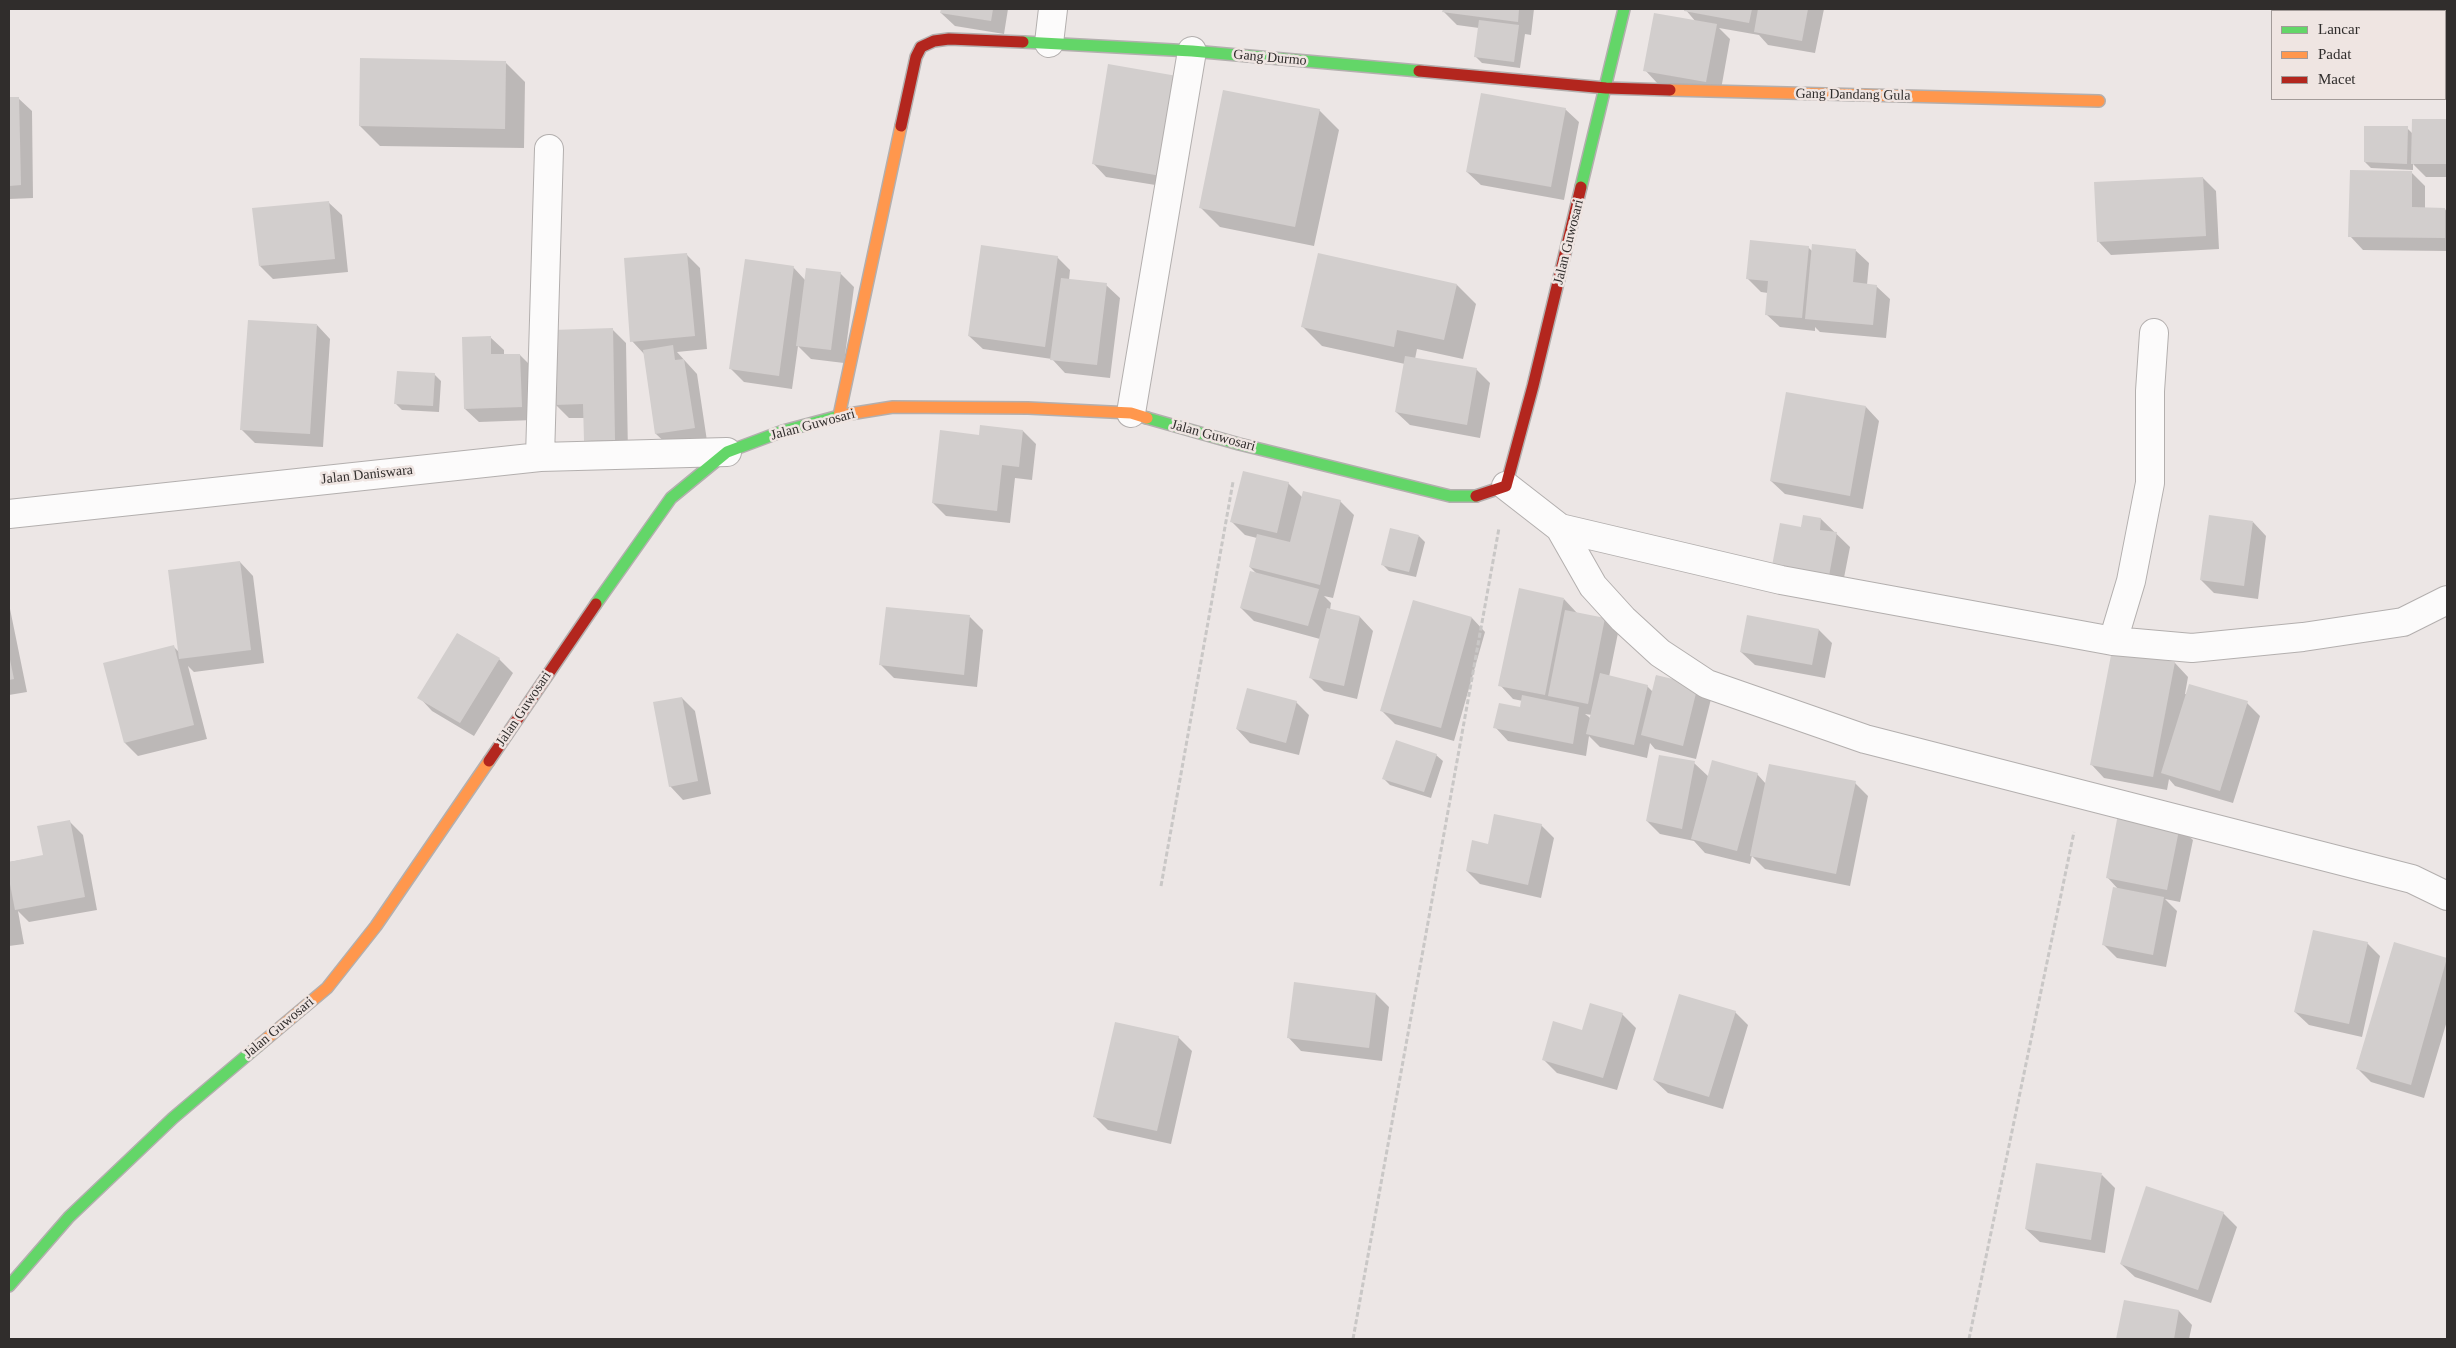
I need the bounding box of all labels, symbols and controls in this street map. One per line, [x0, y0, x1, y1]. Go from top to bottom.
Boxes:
legend [2271, 10, 2446, 100]
text: Lancar [2318, 21, 2360, 37]
street label: Gang Durmo [1233, 46, 1307, 70]
text: Padat [2318, 46, 2351, 62]
text: Macet [2318, 71, 2355, 87]
street label: Gang Dandang Gula [1795, 86, 1911, 104]
street label: Jalan Guwosari [1550, 198, 1588, 286]
street label: Jalan Guwosari [769, 406, 857, 444]
street label: Jalan Guwosari [1169, 417, 1257, 455]
street label: Jalan Daniswara [320, 462, 414, 488]
street label: Jalan Guwosari [493, 668, 555, 750]
street label: Jalan Guwosari [240, 994, 318, 1062]

